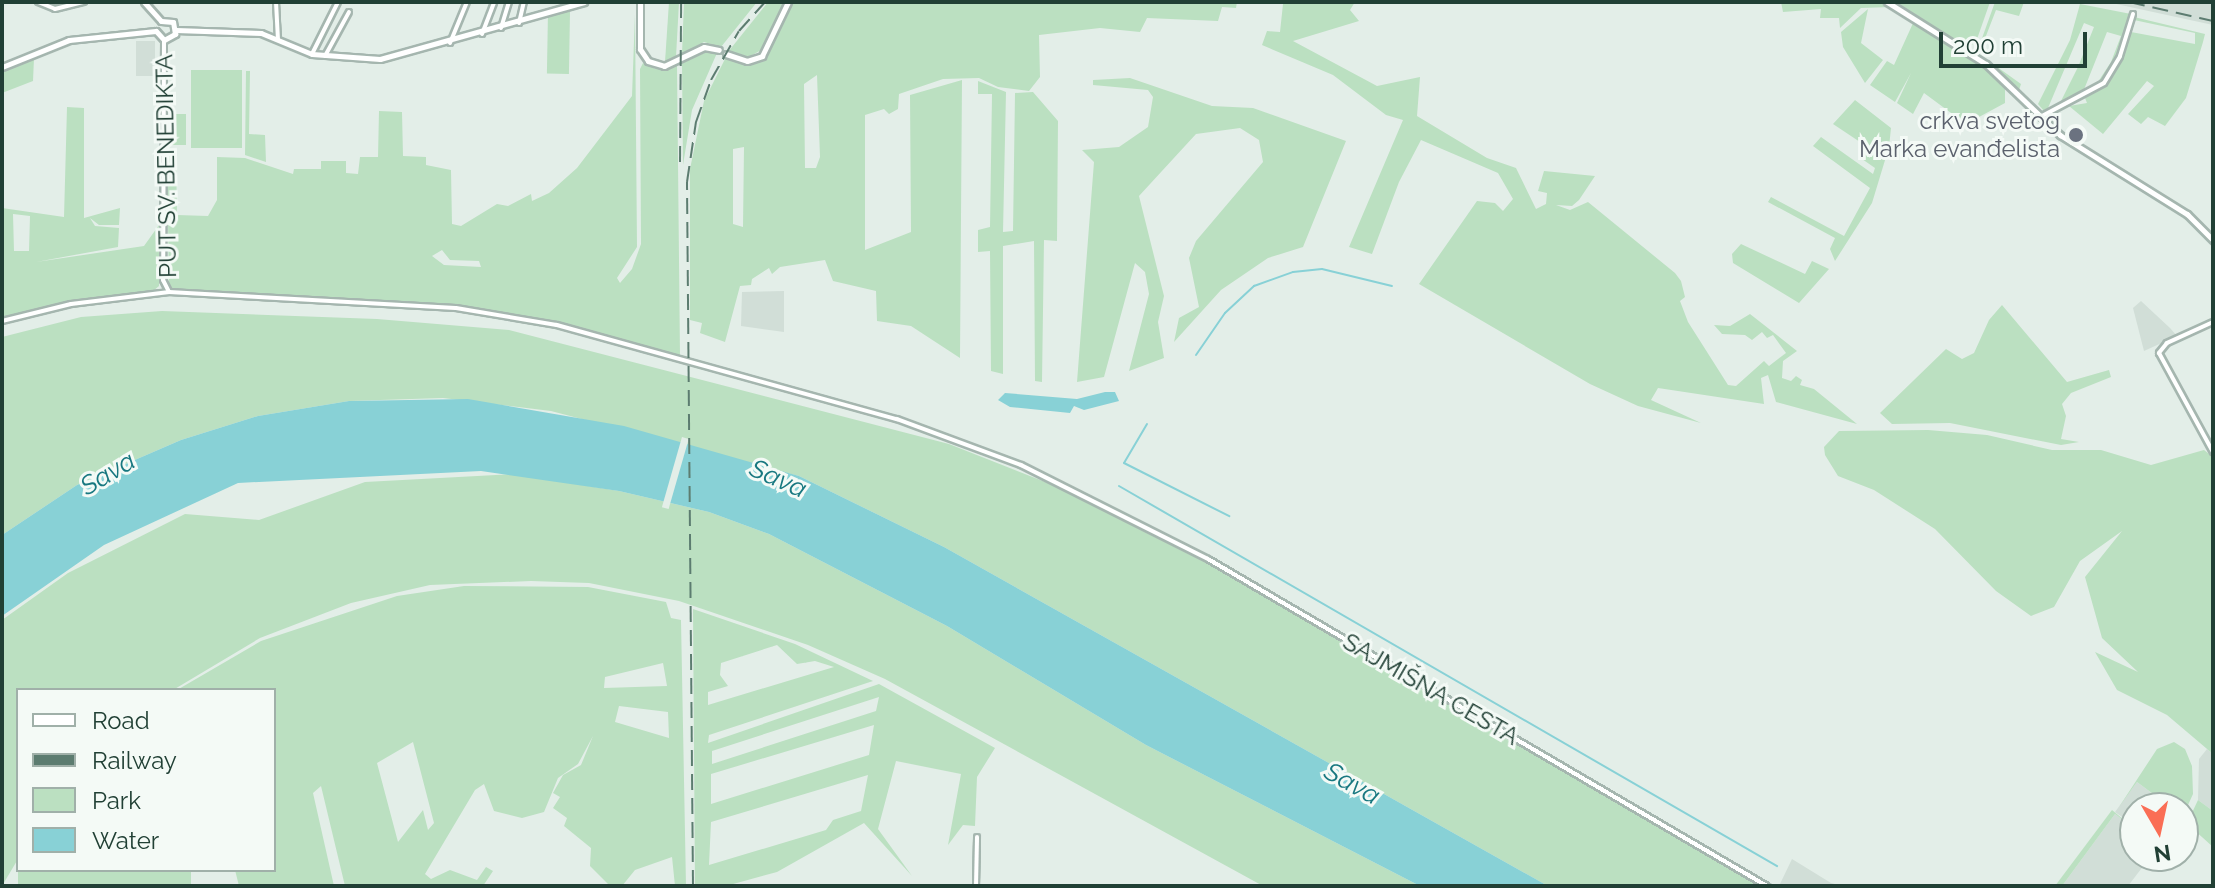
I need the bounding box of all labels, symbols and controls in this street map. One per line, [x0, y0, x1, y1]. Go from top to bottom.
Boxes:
scale bar [1943, 16, 2091, 66]
text: 200 m [1953, 31, 2023, 60]
street label: PUT SV. BENEDIKTA [150, 53, 182, 279]
place label: crkva svetog Marka evanđelista [1859, 107, 2060, 163]
marker: crkva svetog Marka evanđelista [2067, 126, 2085, 144]
water label: Sava [75, 445, 141, 503]
water label: Sava [745, 453, 811, 505]
street label: SAJMIŠNA CESTA [1338, 627, 1524, 751]
legend [16, 688, 276, 872]
text: Road [92, 706, 150, 735]
text: Railway [92, 746, 177, 775]
water label: Sava [1319, 756, 1385, 812]
text: Park [92, 786, 141, 815]
north arrow [2119, 792, 2199, 872]
text: Water [92, 826, 159, 855]
text: N [2152, 840, 2173, 868]

